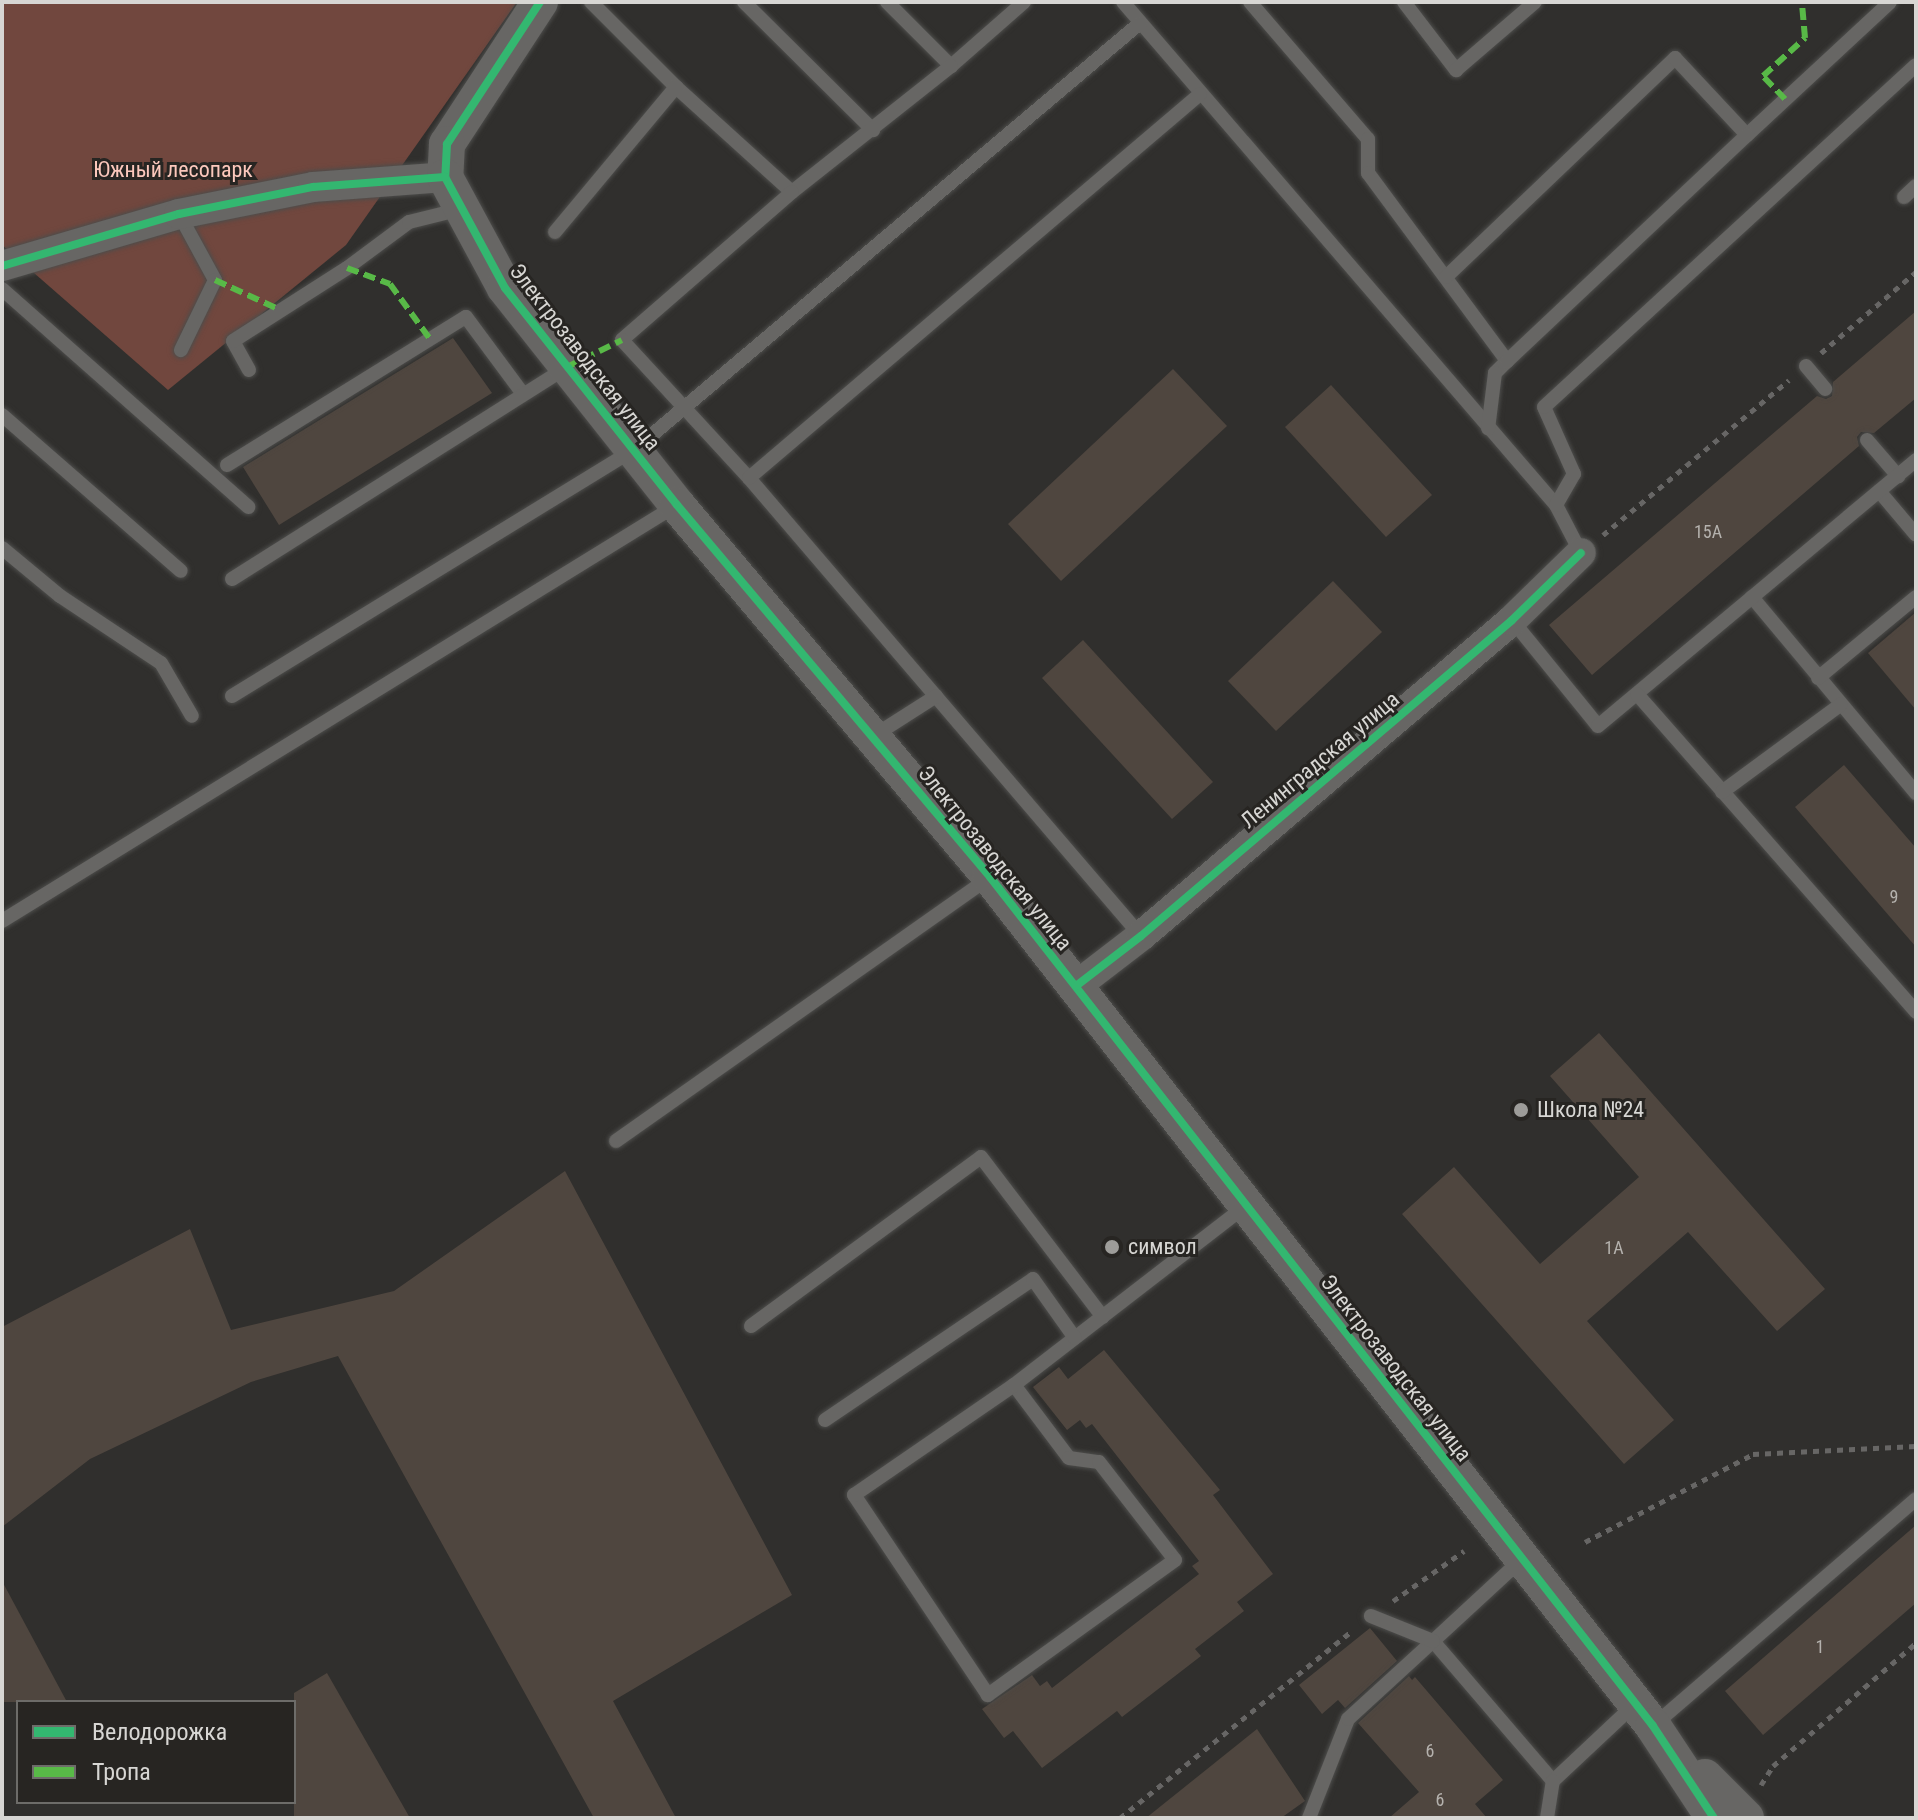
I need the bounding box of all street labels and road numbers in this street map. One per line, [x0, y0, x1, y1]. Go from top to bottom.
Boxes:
street label: Электрозаводская улица [504, 258, 666, 456]
street label: Ленинградская улица [1235, 686, 1405, 834]
street label: Электрозаводская улица [912, 760, 1078, 956]
street label: Электрозаводская улица [1315, 1269, 1477, 1467]

